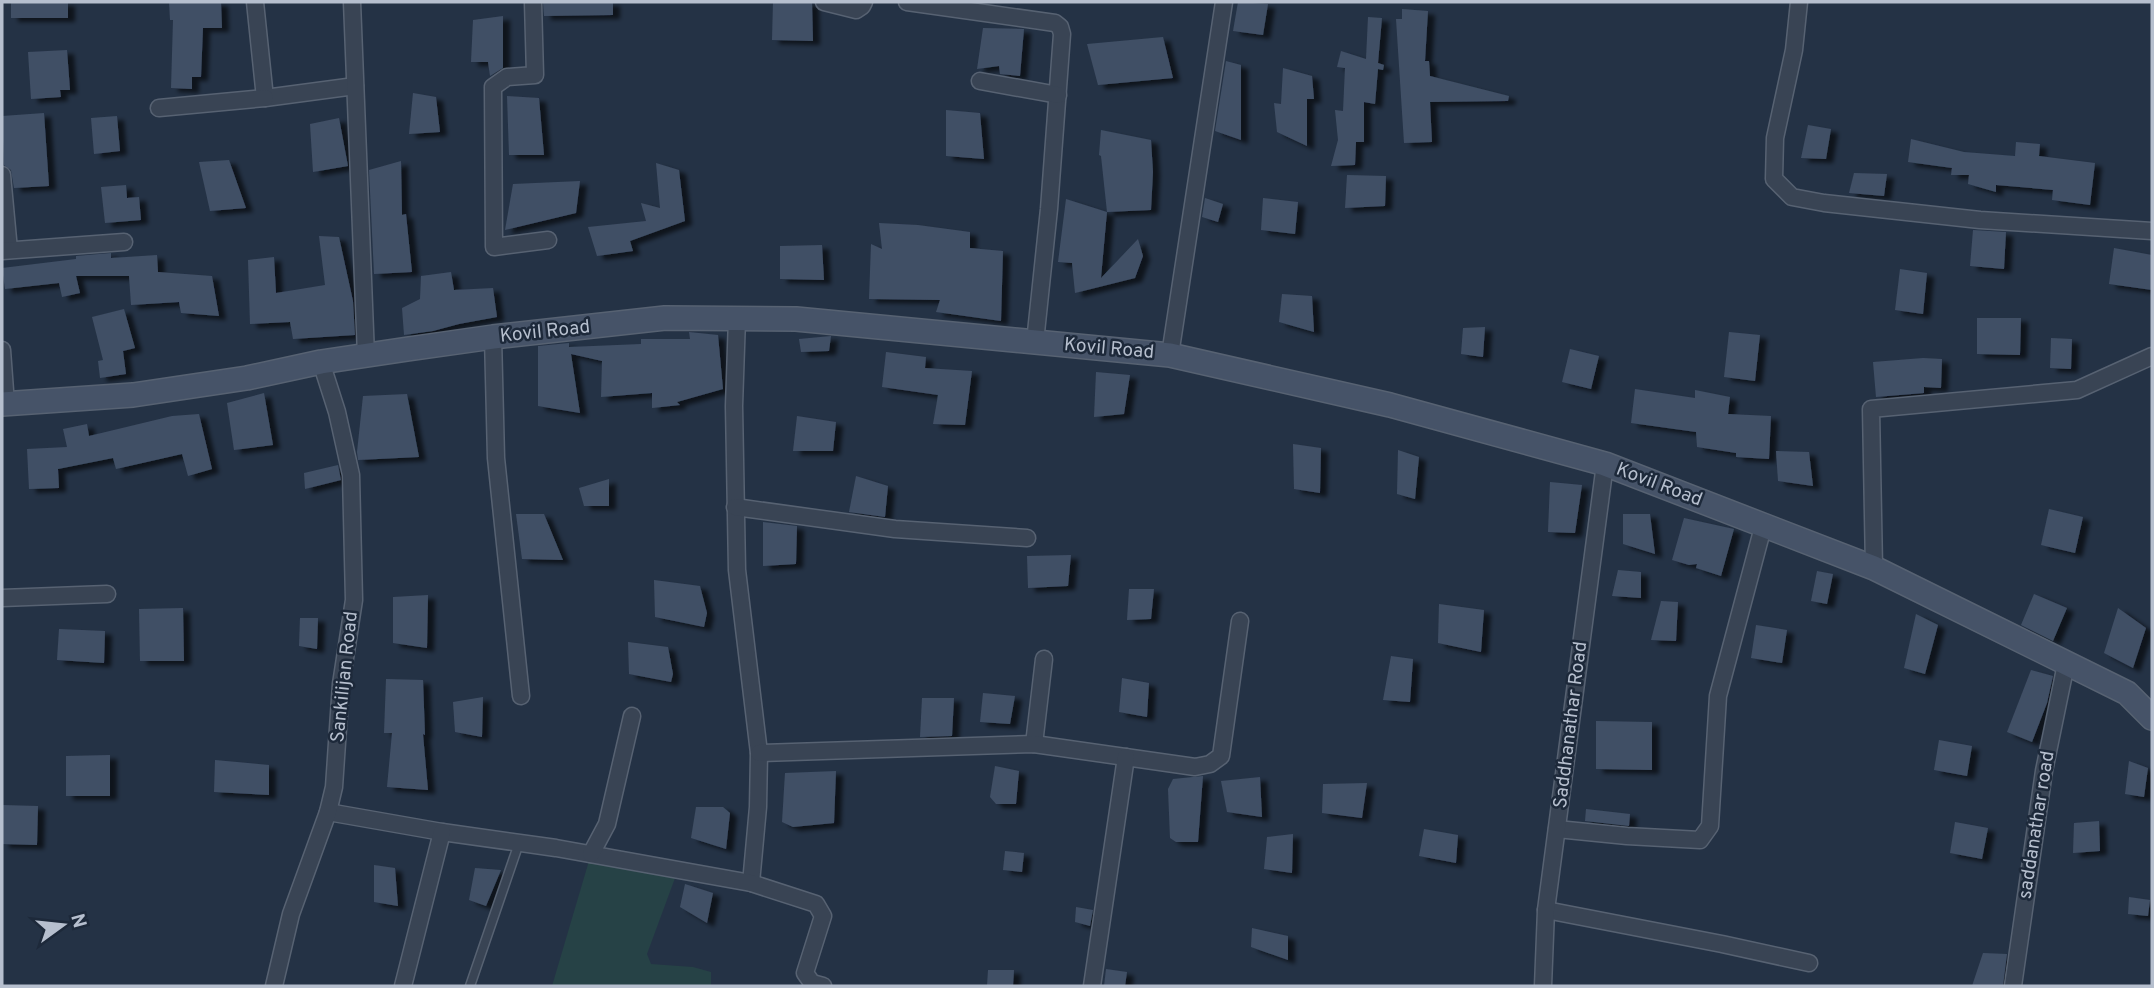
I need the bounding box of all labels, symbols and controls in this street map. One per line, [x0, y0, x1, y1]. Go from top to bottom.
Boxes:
street label: Kovil Road [499, 315, 591, 349]
street label: Kovil Road [1063, 333, 1155, 365]
street label: Kovil Road [1612, 458, 1706, 512]
street label: Sankilijan Road [326, 610, 364, 744]
street label: Saddhanathar Road [1549, 640, 1593, 810]
street label: saddanathar road [2013, 749, 2061, 901]
north arrow [28, 890, 98, 960]
text: N [64, 911, 91, 931]

